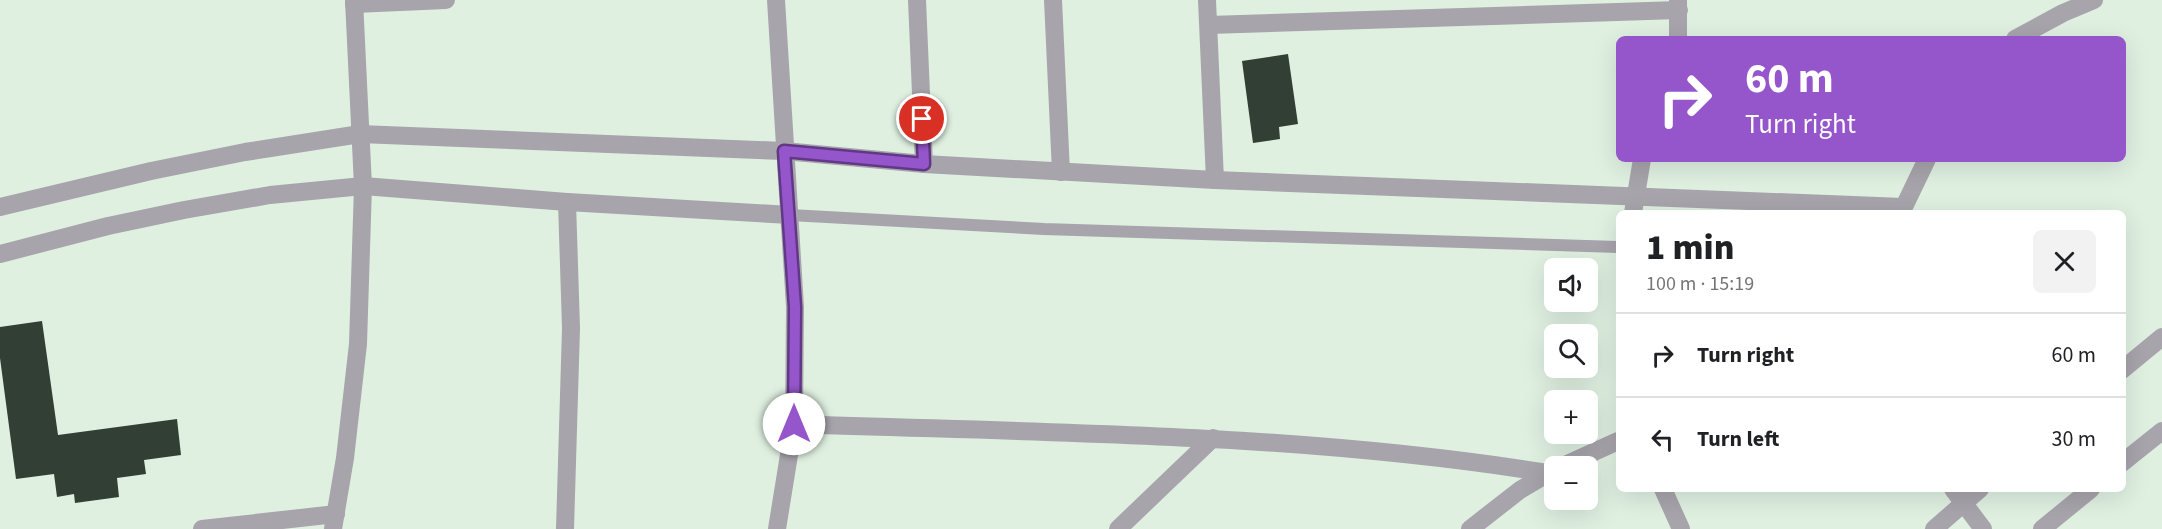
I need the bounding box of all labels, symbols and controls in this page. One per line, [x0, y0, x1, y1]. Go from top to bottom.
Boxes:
text: 60 m [1745, 49, 1834, 109]
icon: right [1646, 60, 1724, 138]
pin [896, 93, 947, 144]
icon: arrive [905, 102, 938, 135]
text: Turn right [1745, 105, 1856, 144]
text: 1 min [1646, 222, 1734, 273]
button: close [2033, 230, 2096, 293]
map controls [1544, 258, 1598, 510]
button: sound [1544, 258, 1598, 312]
text: 100 m · 15:19 [1646, 270, 1754, 298]
button: search [1544, 324, 1598, 378]
icon: right [1646, 339, 1679, 372]
text: Turn right [1697, 339, 1794, 371]
text: 60 m [2051, 339, 2096, 371]
button: + [1544, 390, 1598, 444]
position arrow [762, 392, 826, 456]
icon: left [1646, 423, 1679, 456]
text: Turn left [1697, 423, 1779, 455]
text: 30 m [2051, 423, 2096, 455]
button: − [1544, 456, 1598, 510]

